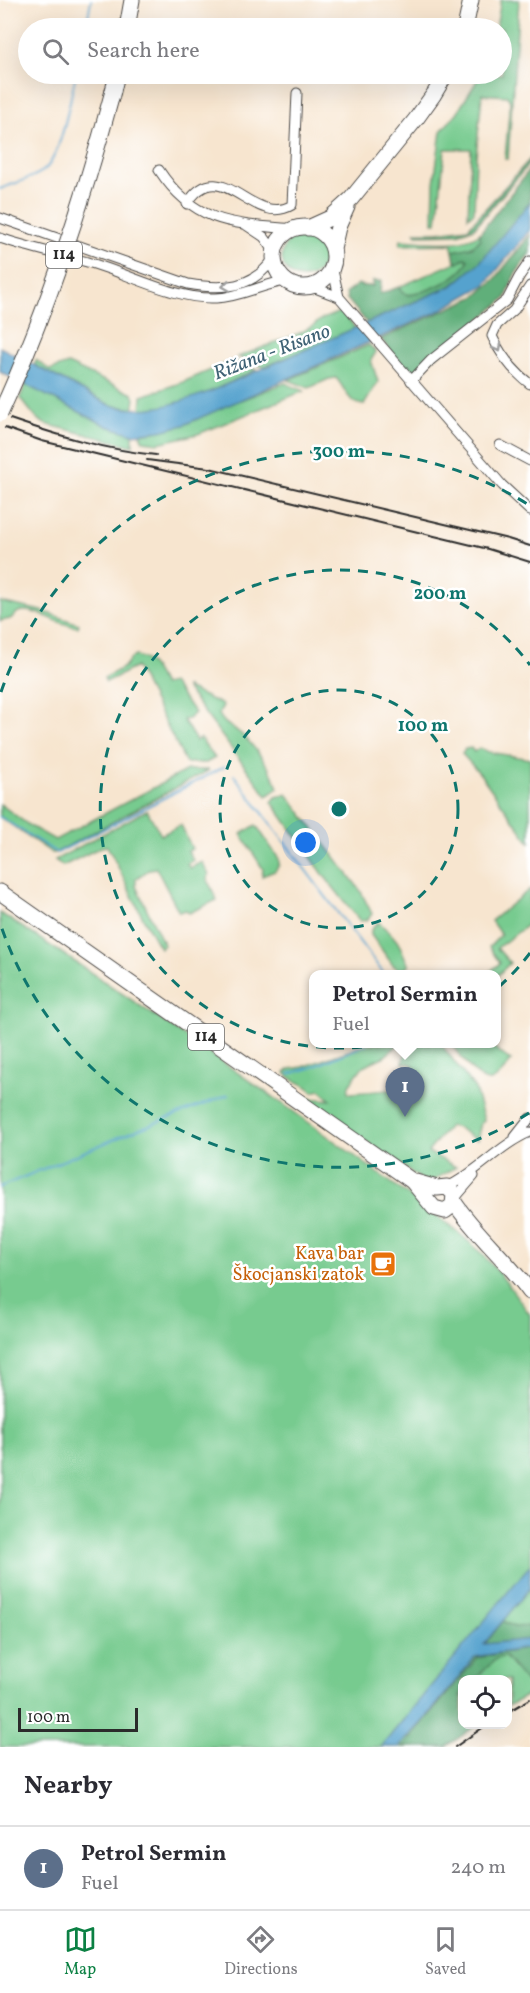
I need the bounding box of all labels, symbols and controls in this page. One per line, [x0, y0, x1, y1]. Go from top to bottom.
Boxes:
search box [18, 18, 512, 84]
icon: search [39, 35, 72, 68]
text: Search here [87, 36, 200, 67]
road number: 114 [46, 242, 82, 268]
one-way arrow [222, 280, 231, 292]
water label: Rižana - Risano [210, 318, 334, 388]
one-way arrow [491, 342, 503, 352]
text: 300 m [313, 440, 365, 465]
text: 200 m [414, 582, 466, 607]
text: 100 m [398, 714, 448, 739]
centre of rings [329, 799, 349, 819]
your location [291, 828, 320, 857]
popup [309, 970, 501, 1048]
text: Petrol Sermin [332, 980, 478, 1011]
text: Fuel [332, 1011, 370, 1039]
road number: 114 [188, 1024, 224, 1050]
pin: 1 [386, 1068, 424, 1117]
place label: Kava bar Škocjanski zatok [233, 1242, 364, 1288]
cafe icon: Kava bar Škocjanski zatok [368, 1249, 398, 1279]
map controls [458, 1675, 512, 1729]
button: locate [458, 1675, 512, 1729]
scale bar [18, 1705, 138, 1732]
text: 100 m [27, 1707, 70, 1729]
text: Nearby [24, 1768, 113, 1804]
text: Petrol Sermin [81, 1839, 226, 1870]
text: 1 [39, 1854, 48, 1882]
text: 240 m [451, 1854, 506, 1882]
text: Fuel [81, 1870, 118, 1898]
tab: Map [64, 1923, 97, 1981]
tab: Directions [224, 1923, 298, 1981]
tab: Saved [425, 1923, 466, 1981]

